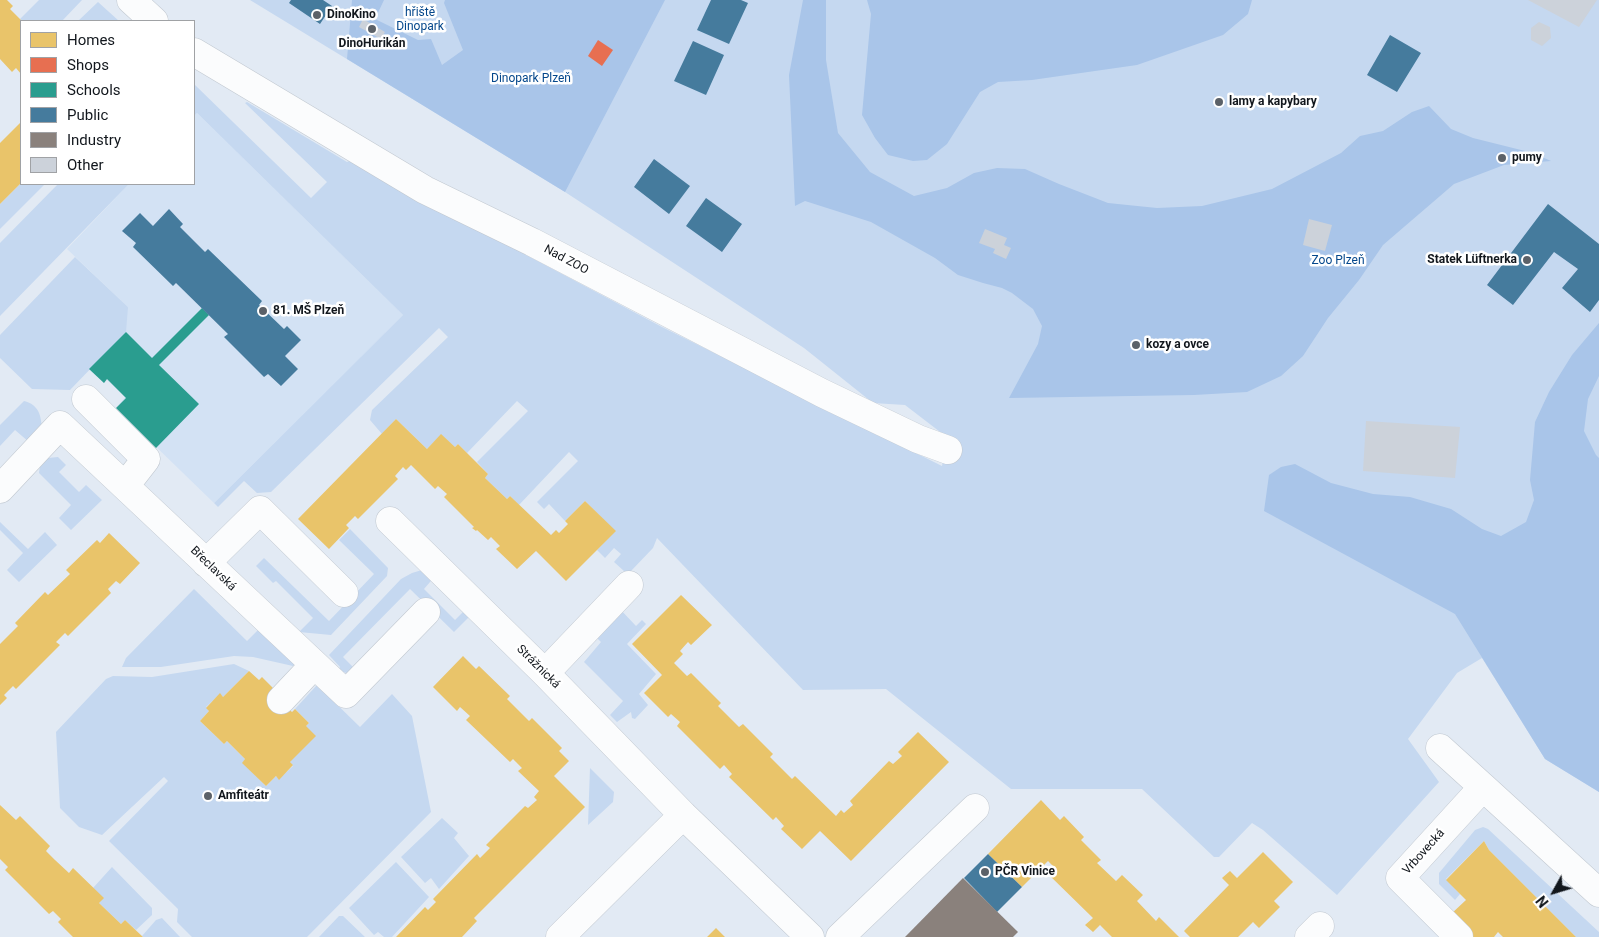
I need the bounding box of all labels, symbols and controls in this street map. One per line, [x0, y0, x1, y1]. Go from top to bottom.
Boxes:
park label: hřiště Dinopark [396, 6, 444, 34]
place label: DinoKino [327, 8, 376, 22]
marker: DinoKino [311, 9, 323, 21]
legend [20, 20, 195, 185]
marker: DinoHurikán [366, 23, 378, 35]
text: Homes [67, 31, 115, 49]
place label: DinoHurikán [339, 37, 405, 51]
text: Shops [67, 56, 109, 74]
park label: Dinopark Plzeň [491, 72, 571, 86]
text: Schools [67, 81, 121, 99]
place label: lamy a kapybary [1229, 95, 1317, 109]
marker: lamy a kapybary [1213, 96, 1225, 108]
text: Public [67, 106, 108, 124]
text: Industry [67, 131, 121, 149]
place label: pumy [1512, 151, 1542, 165]
marker: pumy [1496, 152, 1508, 164]
text: Other [67, 156, 104, 174]
street label: Nad ZOO [541, 242, 591, 278]
place label: Statek Lüftnerka [1427, 253, 1517, 267]
park label: Zoo Plzeň [1311, 254, 1365, 268]
marker: Statek Lüftnerka [1521, 254, 1533, 266]
place label: 81. MŠ Plzeň [273, 304, 344, 318]
marker: 81. MŠ Plzeň [257, 305, 269, 317]
place label: kozy a ovce [1146, 338, 1209, 352]
marker: kozy a ovce [1130, 339, 1142, 351]
street label: Břeclavská [187, 544, 239, 594]
street label: Strážnická [513, 642, 563, 692]
place label: Amfiteátr [218, 789, 269, 803]
marker: Amfiteátr [202, 790, 214, 802]
street label: Vrbovecká [1400, 826, 1448, 878]
place label: PČR Vinice [995, 865, 1055, 879]
marker: PČR Vinice [979, 866, 991, 878]
north arrow [1529, 867, 1579, 917]
text: N [1533, 893, 1552, 910]

